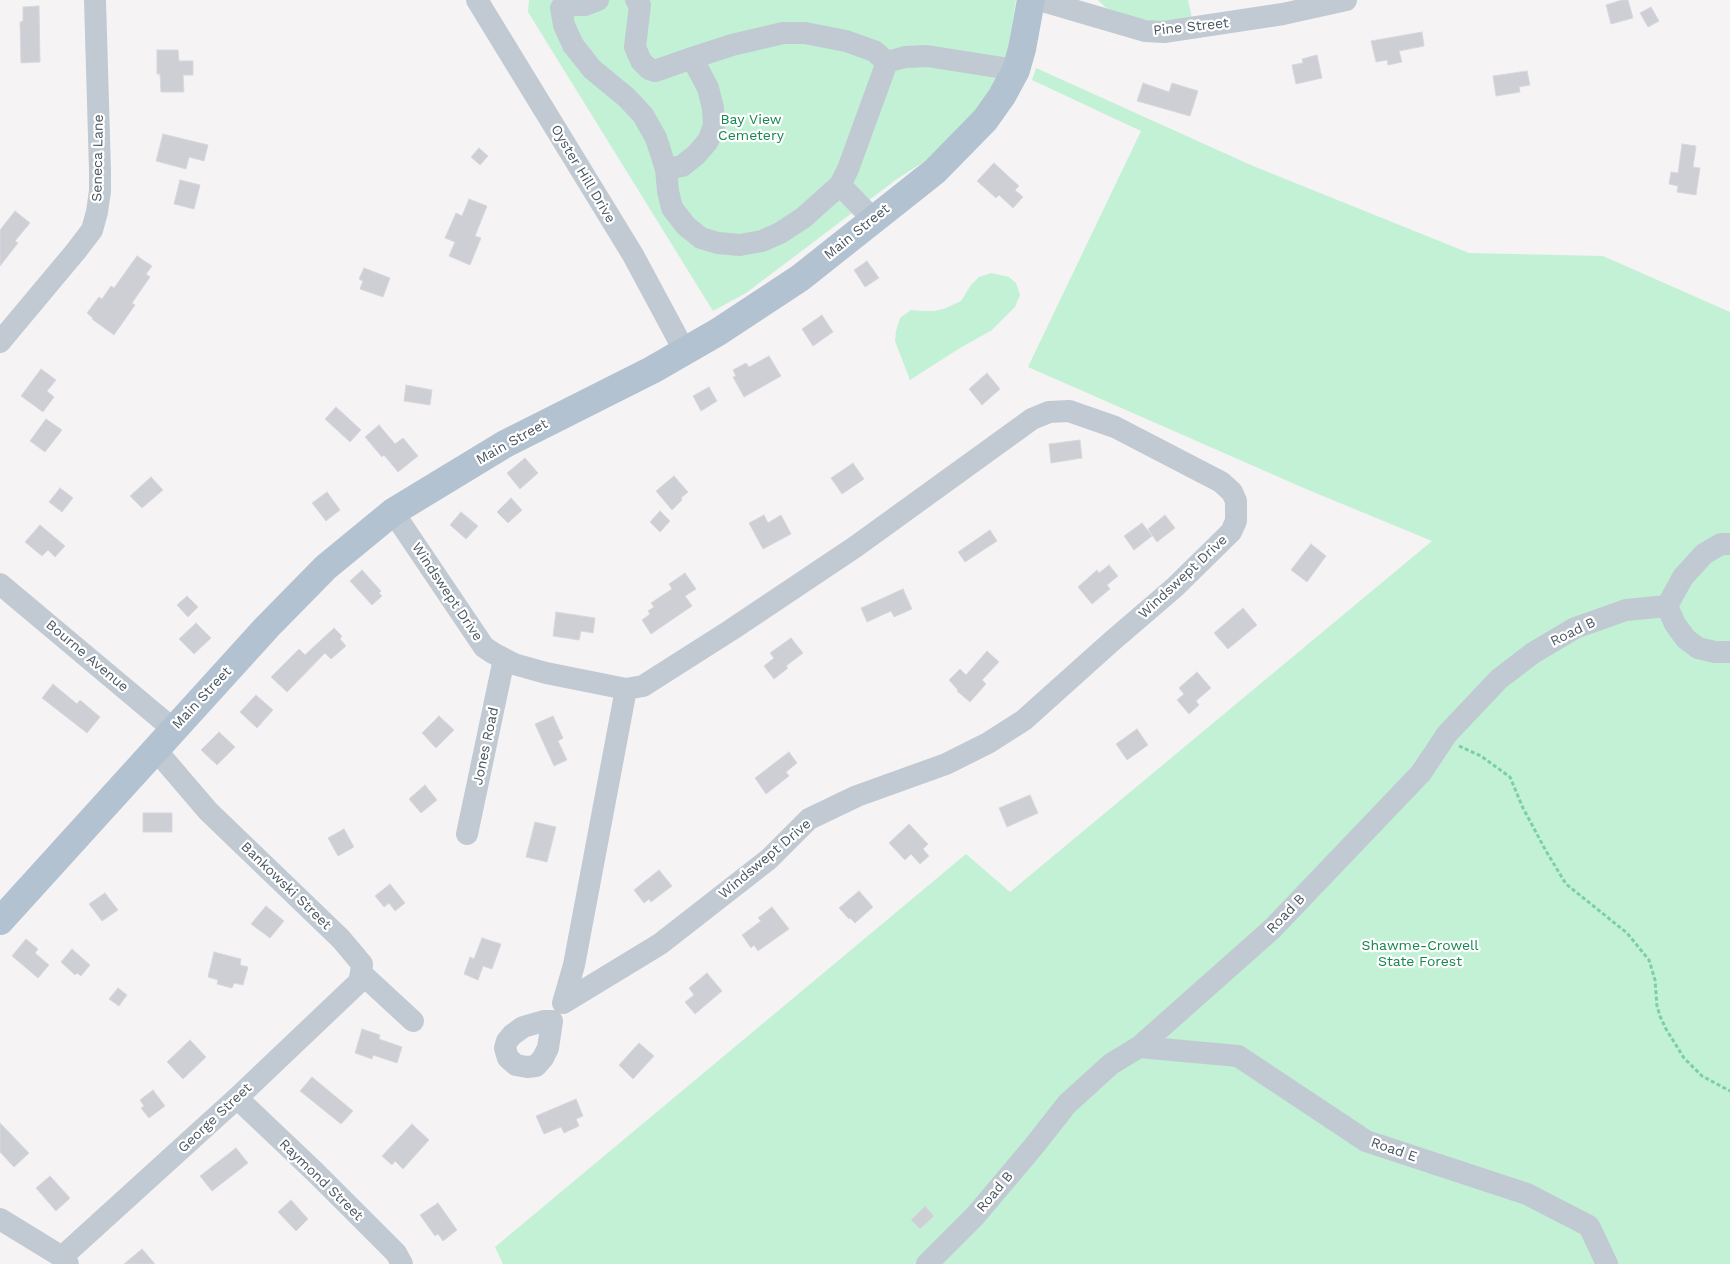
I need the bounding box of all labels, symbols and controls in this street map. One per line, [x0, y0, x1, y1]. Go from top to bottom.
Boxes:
street label: Pine Street [1152, 15, 1230, 39]
park label: Bay View Cemetery [718, 112, 784, 144]
street label: Seneca Lane [89, 114, 107, 202]
street label: Oyster Hill Drive [547, 122, 619, 226]
street label: Main Street [821, 201, 893, 263]
street label: Main Street [473, 415, 551, 469]
street label: Windswept Drive [1135, 532, 1231, 622]
street label: Windswept Drive [408, 540, 486, 644]
street label: Road B [1548, 614, 1598, 650]
street label: Bourne Avenue [42, 616, 132, 696]
street label: Main Street [169, 663, 235, 733]
street label: Jones Road [470, 705, 502, 787]
street label: Windswept Drive [715, 816, 815, 902]
street label: Bankowski Street [237, 839, 335, 933]
street label: Road B [1263, 891, 1309, 937]
park label: Shawme-Crowell State Forest [1361, 938, 1479, 970]
street label: George Street [175, 1080, 255, 1156]
street label: Road E [1369, 1134, 1419, 1166]
street label: Raymond Street [276, 1136, 366, 1224]
street label: Road B [973, 1168, 1017, 1216]

